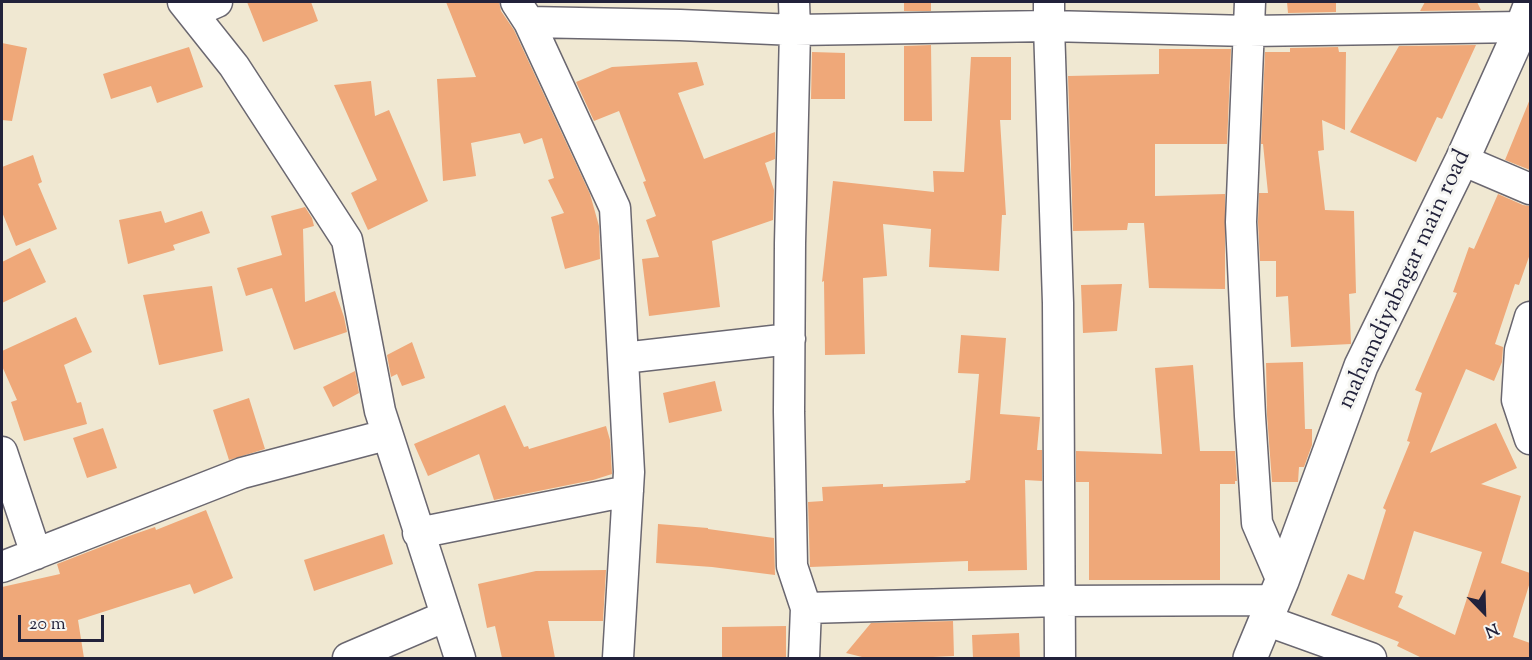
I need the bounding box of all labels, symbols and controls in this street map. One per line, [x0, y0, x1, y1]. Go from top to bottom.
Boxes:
street label: mahamdiyabagar main road [1333, 146, 1479, 414]
north arrow [1454, 582, 1514, 642]
scale bar [21, 603, 106, 641]
text: 20 m [29, 612, 66, 638]
text: N [1481, 616, 1502, 642]

